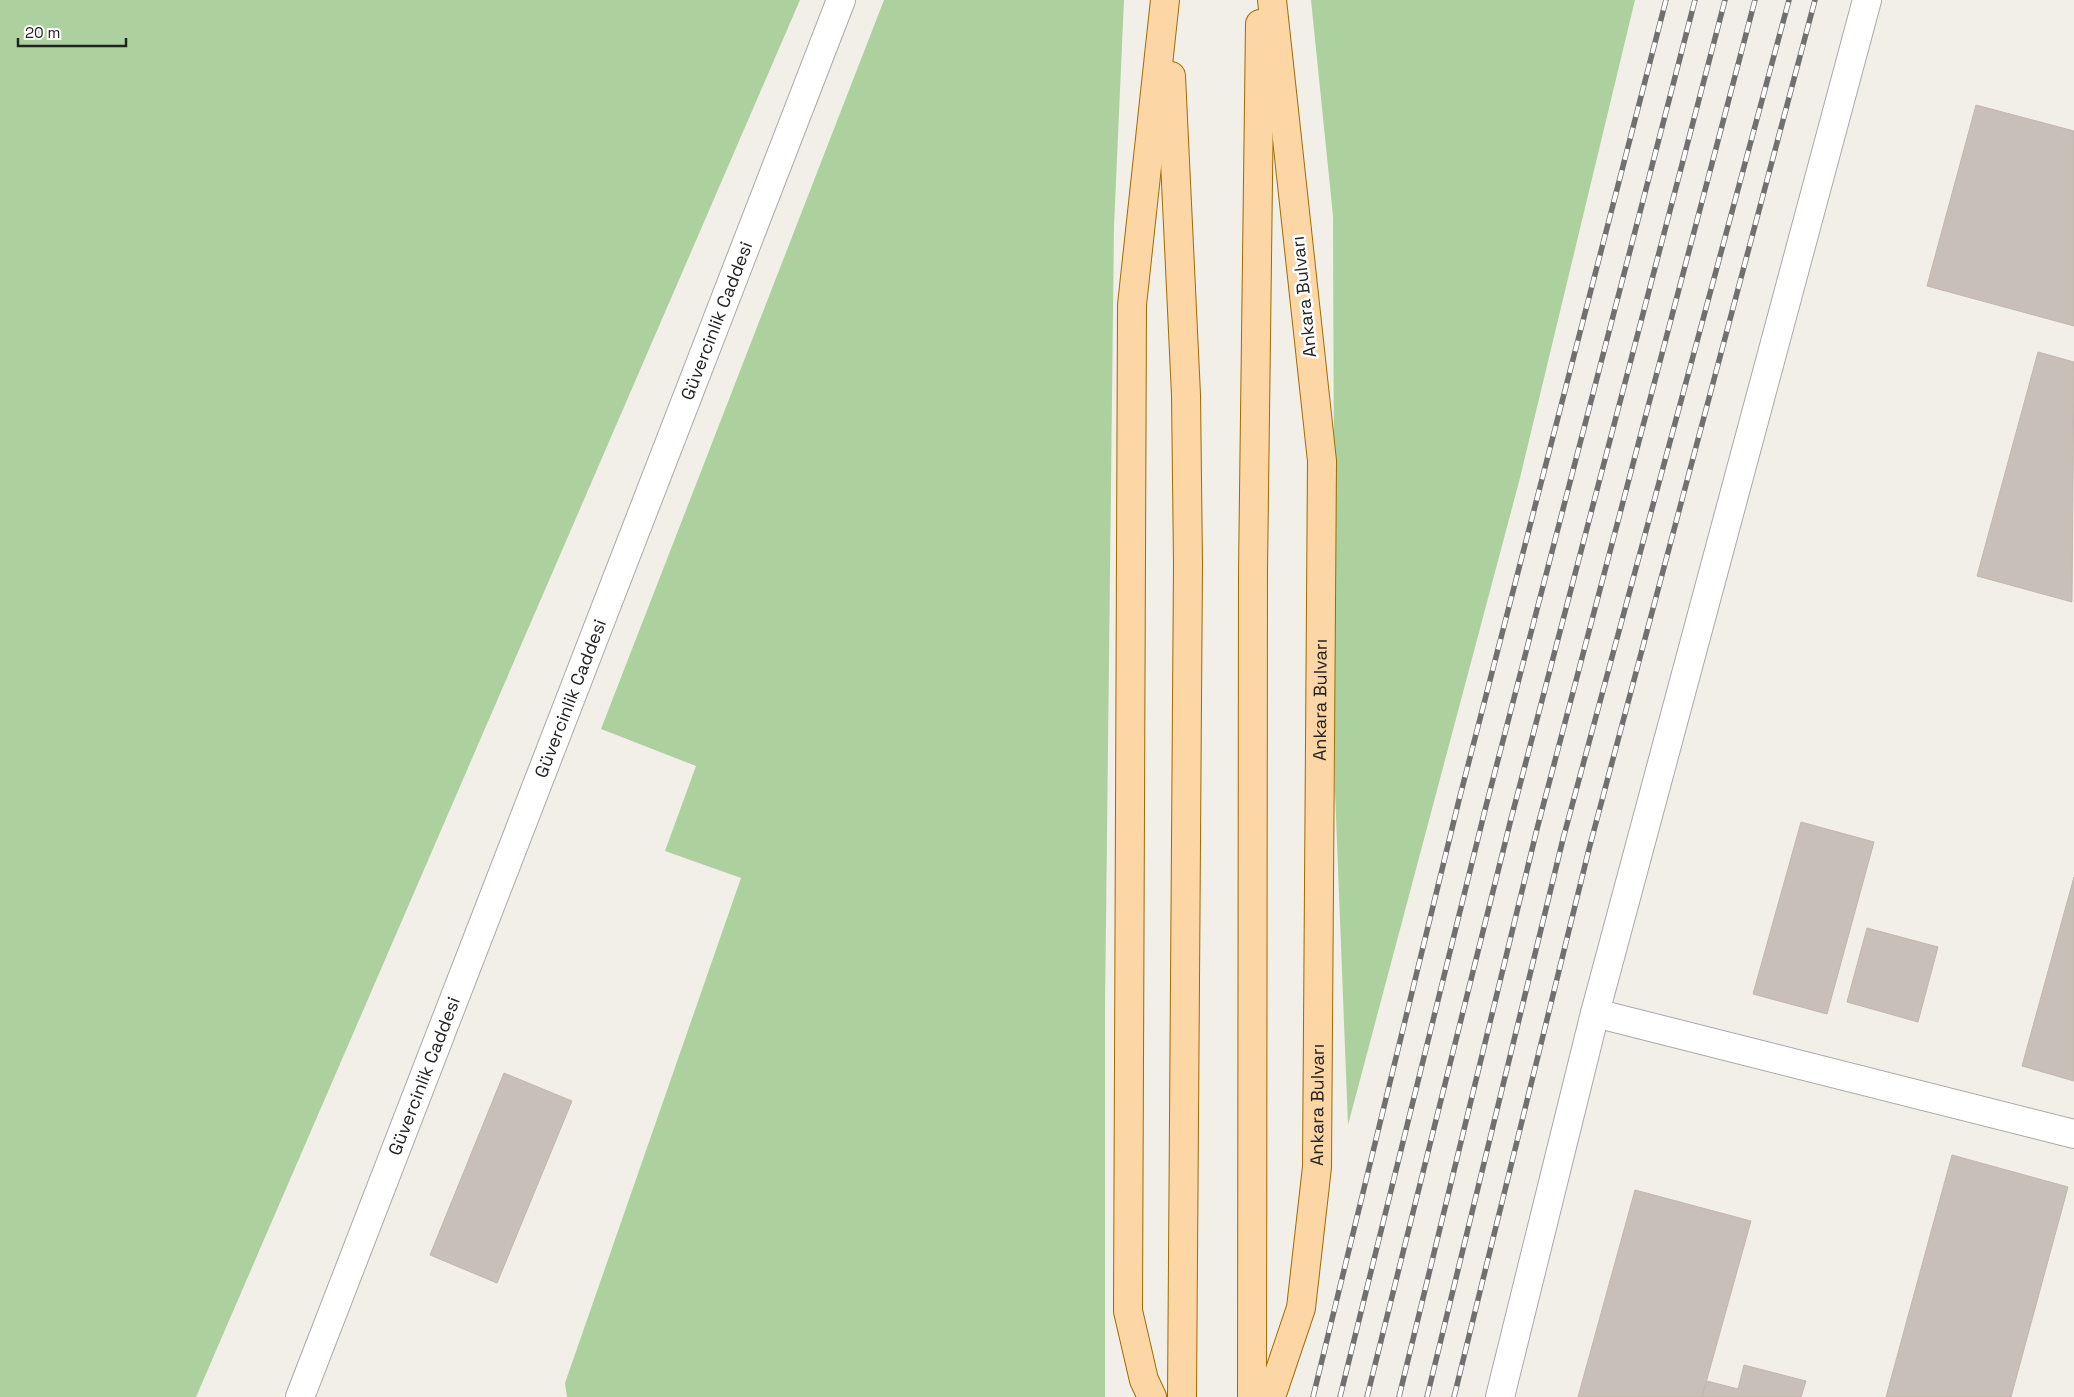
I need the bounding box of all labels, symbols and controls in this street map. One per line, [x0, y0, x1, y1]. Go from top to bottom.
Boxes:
scale bar [18, 15, 125, 47]
text: 20 m [25, 23, 60, 42]
street label: Ankara Bulvarı [1286, 235, 1321, 359]
street label: Güvercinlik Caddesi [675, 238, 757, 403]
street label: Güvercinlik Caddesi [529, 616, 611, 781]
street label: Ankara Bulvarı [1308, 639, 1332, 761]
street label: Güvercinlik Caddesi [383, 993, 465, 1159]
street label: Ankara Bulvarı [1305, 1044, 1329, 1166]

